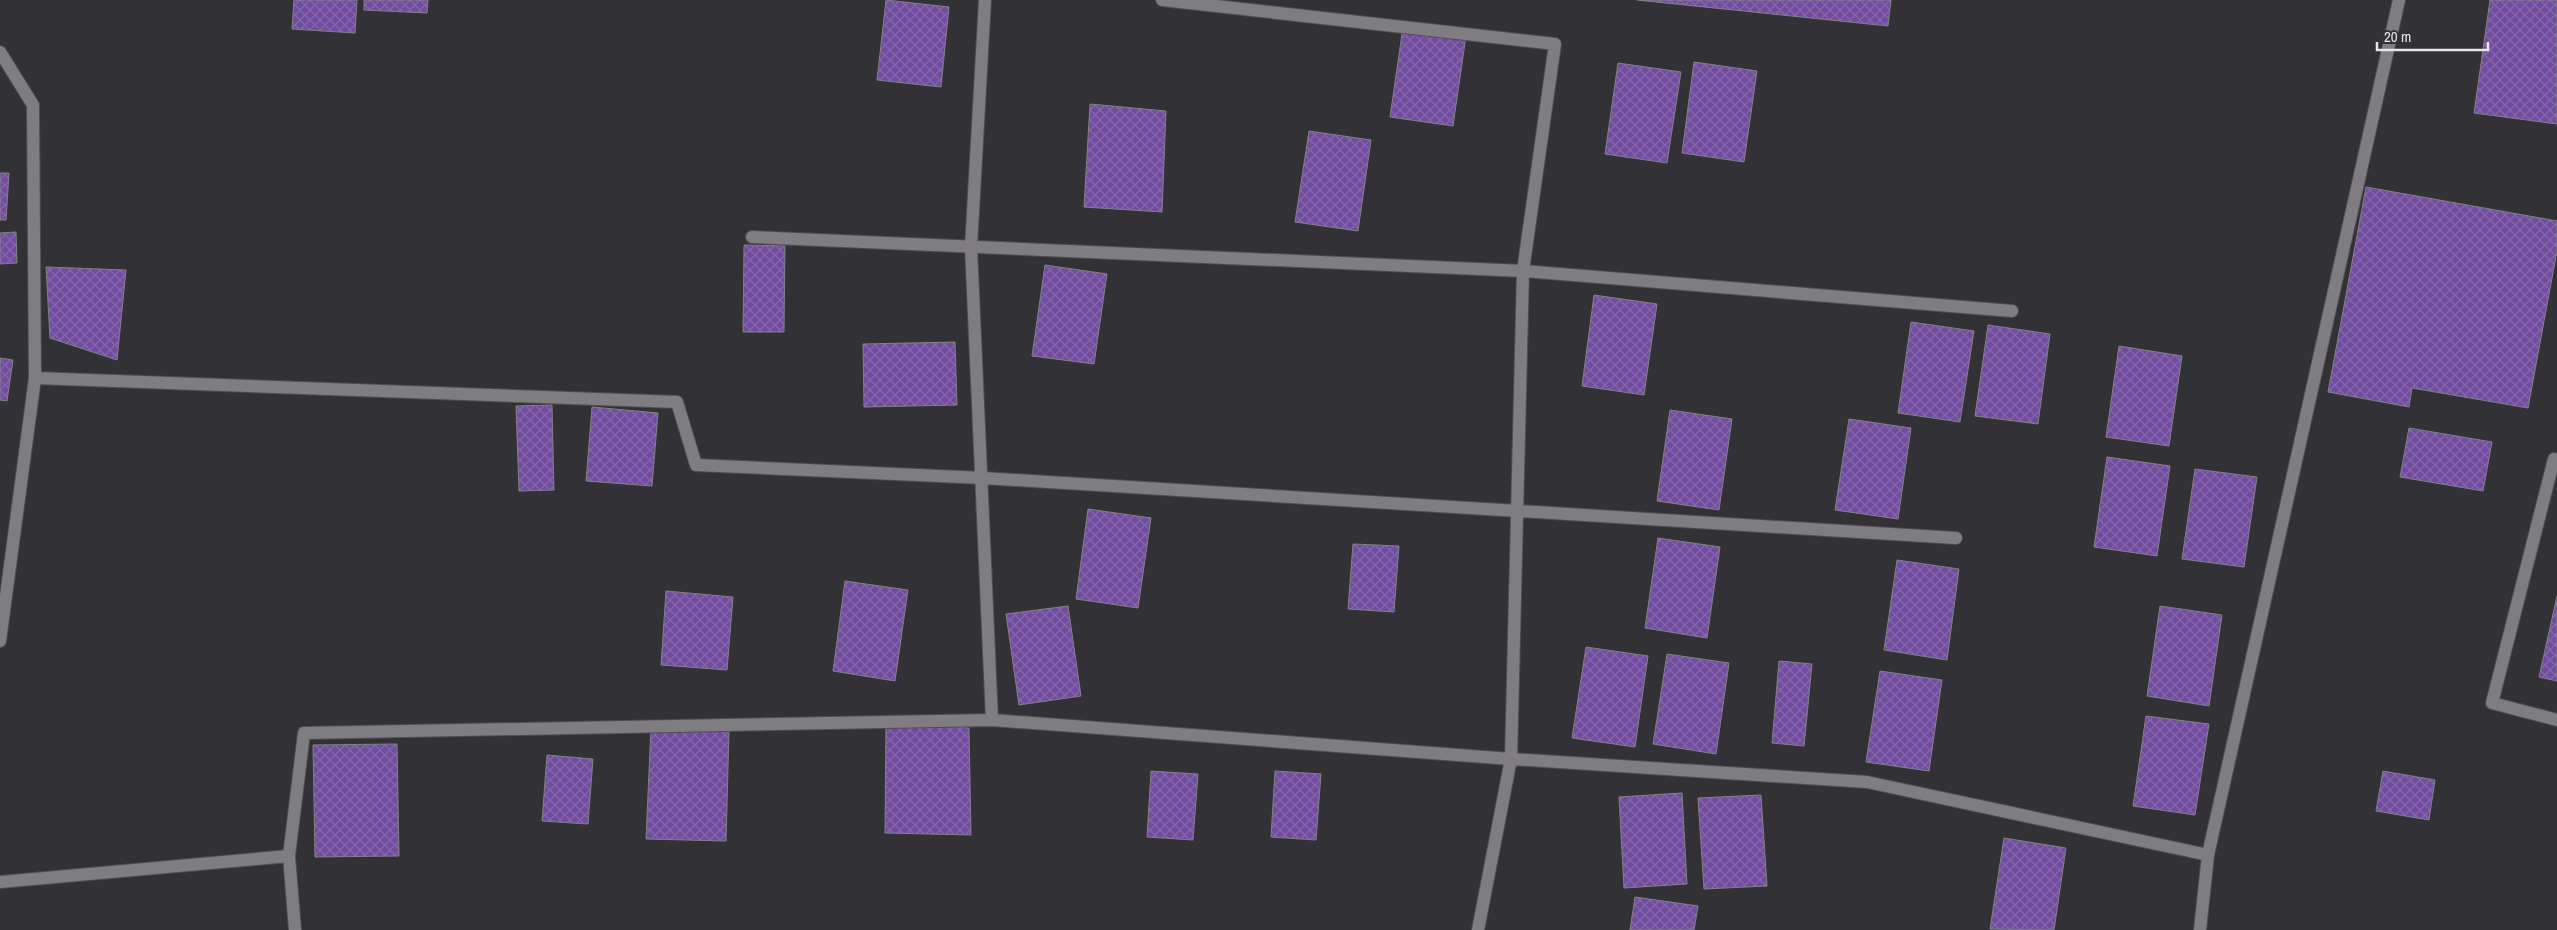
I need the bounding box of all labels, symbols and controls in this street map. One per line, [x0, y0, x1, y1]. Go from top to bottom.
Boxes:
scale bar [2377, 20, 2488, 52]
text: 20 m [2384, 26, 2411, 47]

